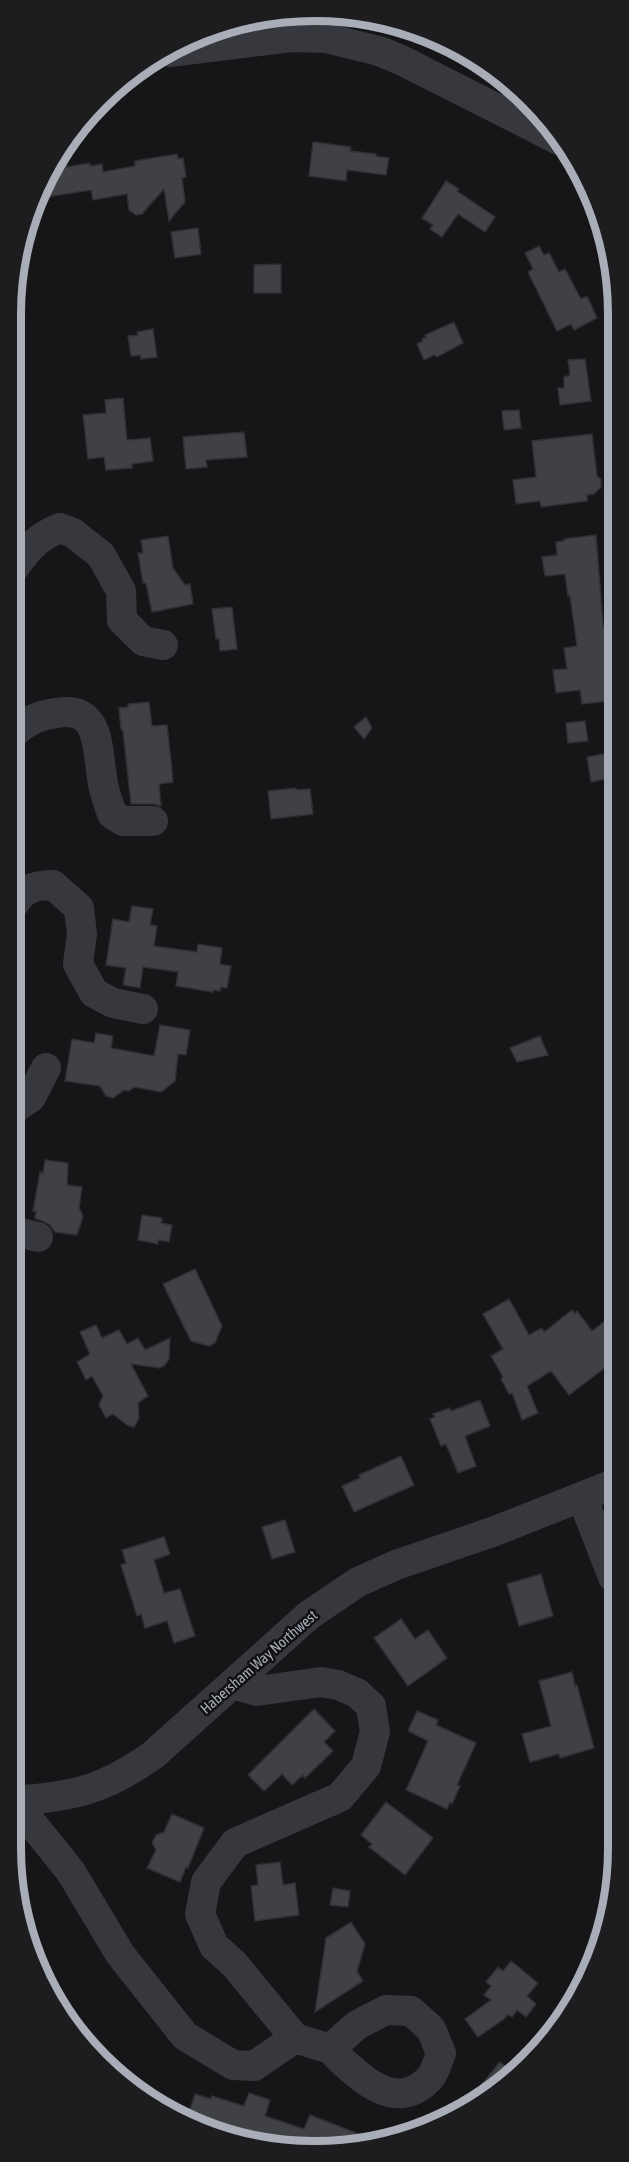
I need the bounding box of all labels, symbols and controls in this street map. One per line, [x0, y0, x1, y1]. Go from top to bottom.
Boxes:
street label: Habersham Way Northwest [197, 1606, 321, 1717]

